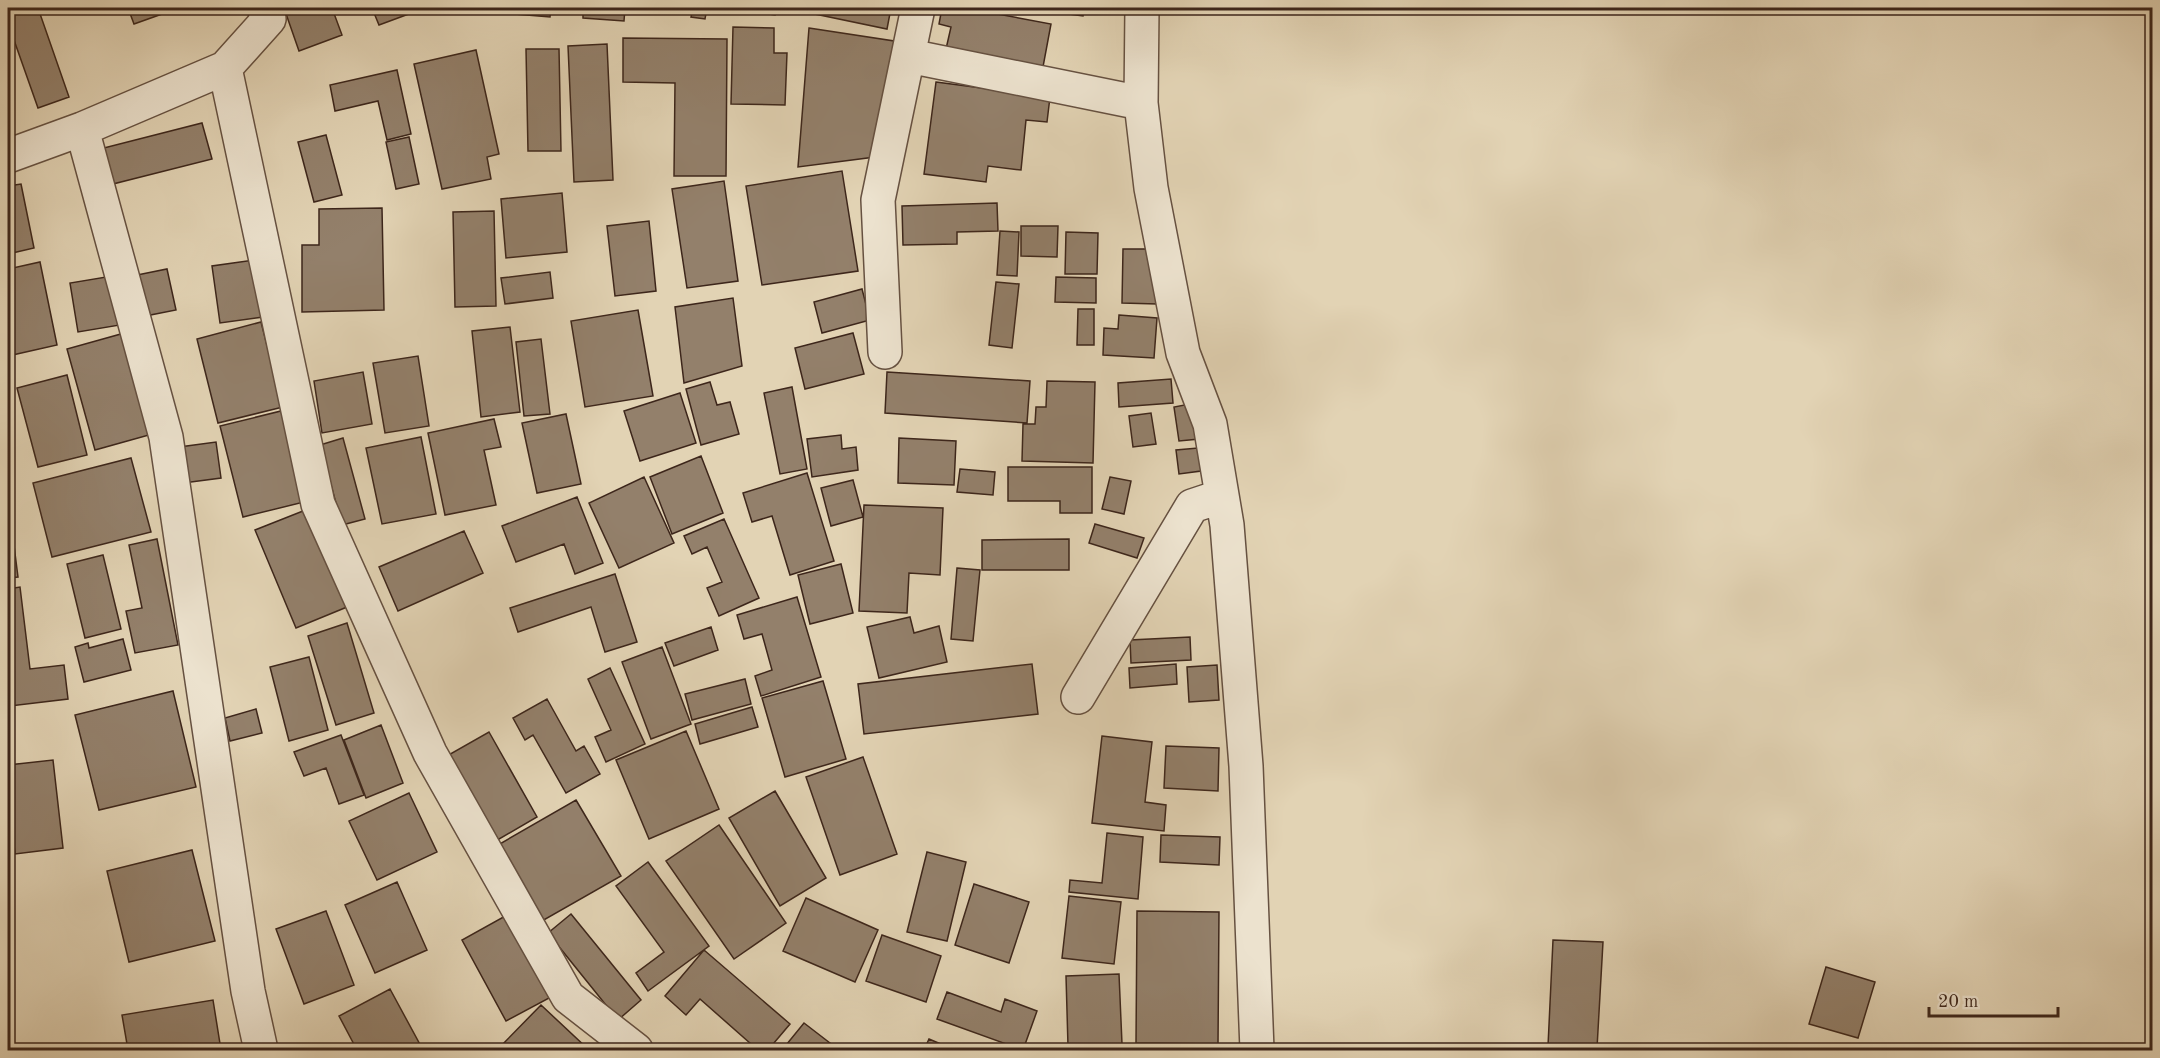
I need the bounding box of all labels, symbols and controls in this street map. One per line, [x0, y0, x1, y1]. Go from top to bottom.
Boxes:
scale bar [1929, 980, 2058, 1018]
text: 20 m [1938, 993, 1978, 1011]

